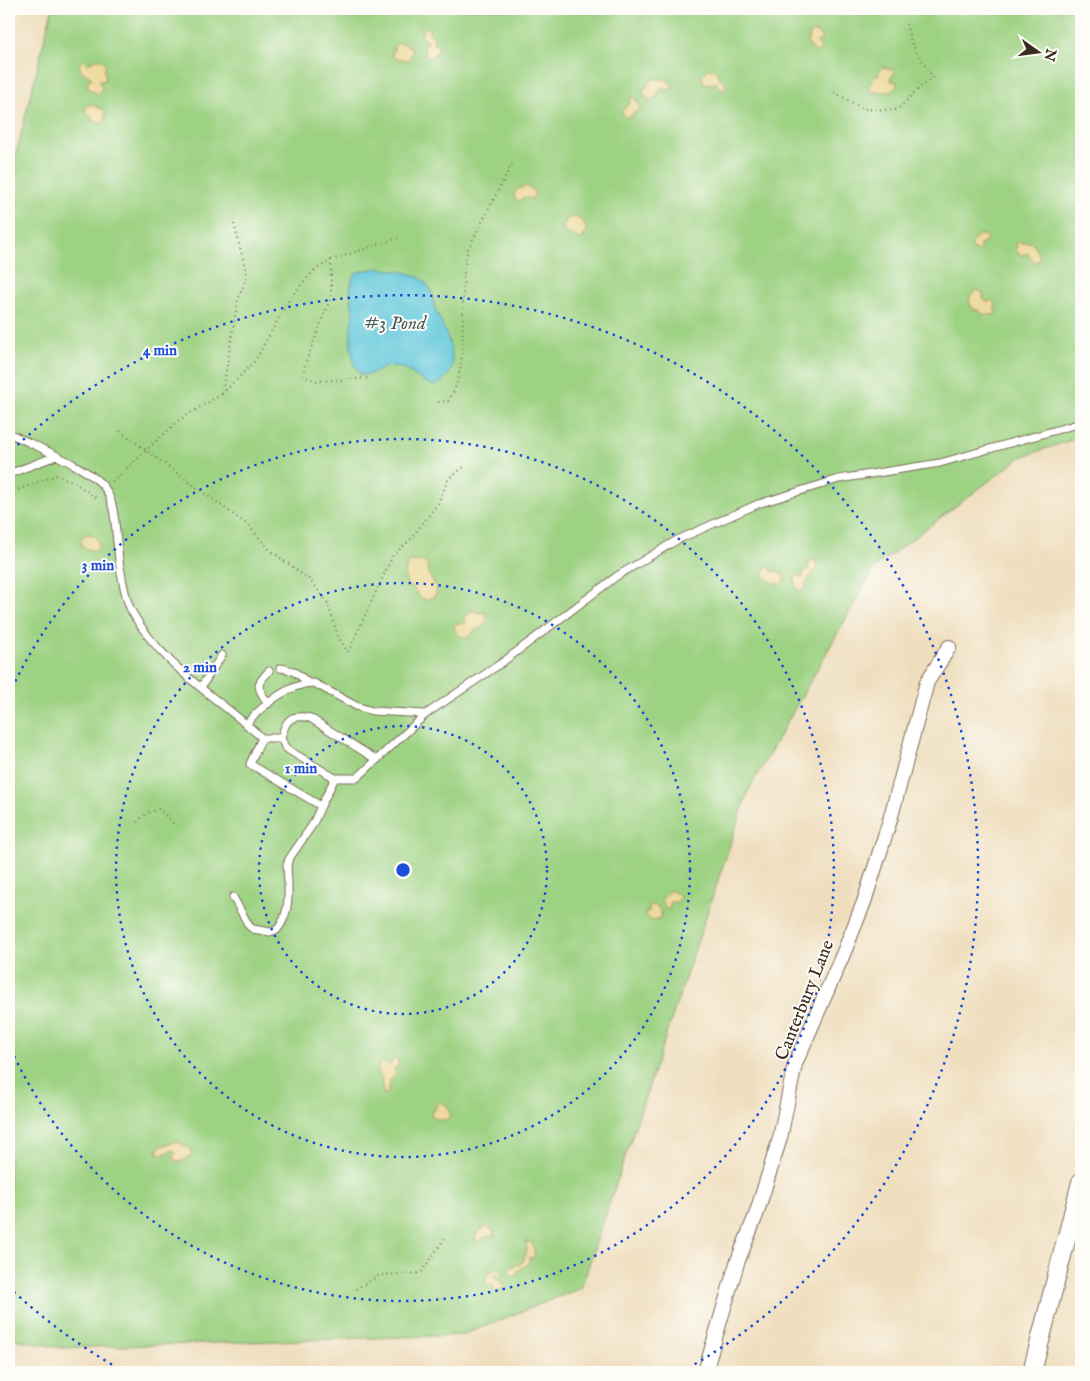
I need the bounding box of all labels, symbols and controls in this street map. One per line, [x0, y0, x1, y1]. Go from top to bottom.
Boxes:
north arrow [1012, 28, 1062, 78]
text: N [1039, 46, 1060, 63]
water label: #3 Pond [364, 312, 427, 336]
text: 4 min [143, 341, 177, 360]
text: 3 min [82, 556, 114, 575]
text: 2 min [183, 658, 217, 677]
text: 1 min [285, 759, 317, 778]
centre of rings [394, 861, 412, 879]
street label: Canterbury Lane [771, 937, 840, 1064]

